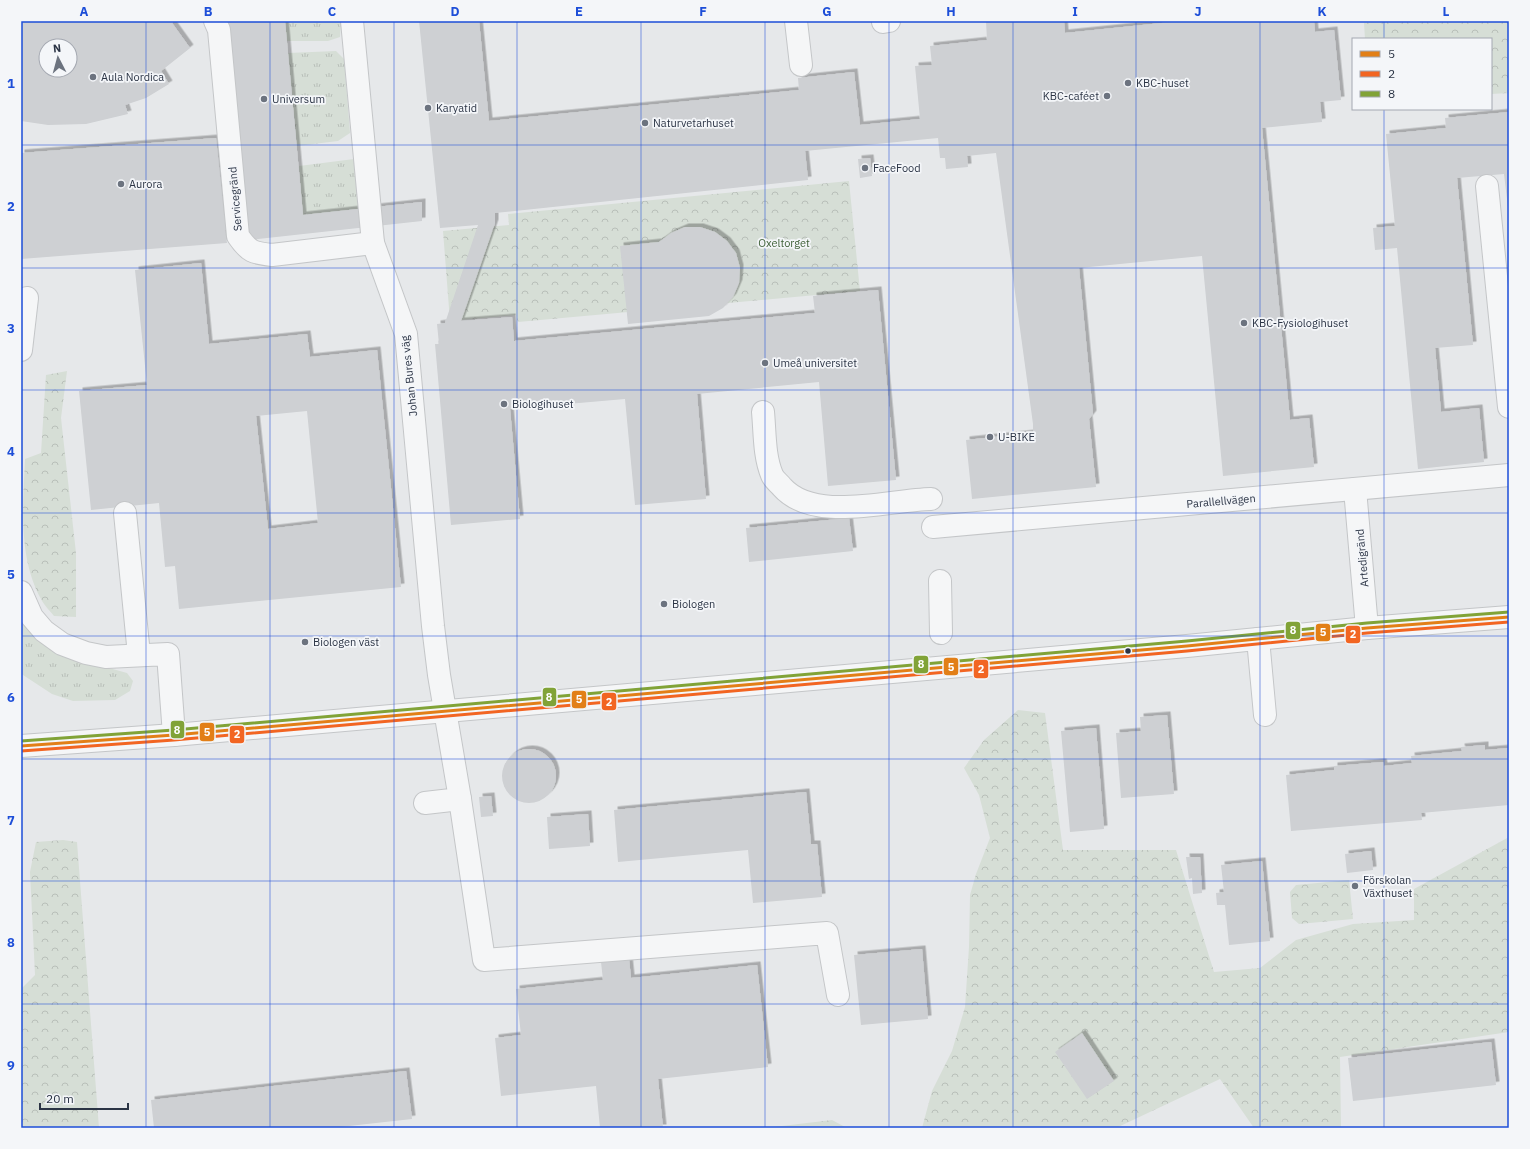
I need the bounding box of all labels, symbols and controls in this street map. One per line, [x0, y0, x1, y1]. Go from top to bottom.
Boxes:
text: A [80, 3, 89, 20]
text: B [204, 3, 213, 20]
text: C [328, 3, 337, 20]
text: D [450, 3, 460, 20]
text: E [575, 3, 583, 20]
text: F [699, 3, 707, 20]
text: G [822, 3, 832, 20]
text: H [946, 3, 956, 20]
text: I [1072, 3, 1078, 20]
text: J [1194, 3, 1202, 20]
text: K [1317, 3, 1327, 20]
text: L [1443, 3, 1450, 20]
north arrow [38, 38, 78, 78]
legend [1352, 38, 1492, 110]
text: N [52, 41, 62, 55]
text: 5 [1388, 46, 1395, 61]
text: 2 [1388, 66, 1395, 81]
place label: Aula Nordica [101, 70, 164, 84]
marker: Aula Nordica [88, 72, 98, 82]
text: 1 [7, 75, 15, 92]
place label: KBC-huset [1136, 76, 1189, 90]
marker: KBC-huset [1123, 78, 1133, 88]
text: 8 [1388, 86, 1395, 101]
place label: KBC-caféet [1043, 89, 1099, 103]
marker: KBC-caféet [1102, 91, 1112, 101]
place label: Universum [272, 92, 325, 106]
marker: Universum [259, 94, 269, 104]
place label: Karyatid [436, 101, 477, 115]
marker: Karyatid [423, 103, 433, 113]
place label: Naturvetarhuset [653, 116, 734, 130]
marker: Naturvetarhuset [640, 118, 650, 128]
place label: FaceFood [873, 161, 921, 175]
marker: FaceFood [860, 163, 870, 173]
street label: Servicegränd [225, 166, 245, 232]
place label: Aurora [129, 177, 162, 191]
marker: Aurora [116, 179, 126, 189]
text: 2 [7, 198, 15, 215]
park label: Oxeltorget [758, 236, 810, 250]
place label: KBC-Fysiologihuset [1252, 316, 1348, 330]
marker: KBC-Fysiologihuset [1239, 318, 1249, 328]
text: 3 [7, 320, 15, 337]
street label: Johan Bures väg [398, 335, 420, 417]
place label: Umeå universitet [773, 356, 857, 370]
marker: Umeå universitet [760, 358, 770, 368]
place label: Biologihuset [512, 397, 574, 411]
marker: Biologihuset [499, 399, 509, 409]
place label: U-BIKE [998, 430, 1035, 444]
marker: U-BIKE [985, 432, 995, 442]
text: 4 [7, 443, 15, 460]
street label: Parallellvägen [1186, 491, 1256, 511]
street label: Artedigränd [1352, 528, 1372, 588]
text: 5 [7, 566, 15, 583]
place label: Biologen [672, 597, 715, 611]
marker: Biologen [659, 599, 669, 609]
line badge: 8 [1285, 621, 1301, 640]
text: 8 [1290, 623, 1297, 637]
line badge: 5 [1315, 623, 1331, 642]
text: 5 [1320, 625, 1327, 639]
line badge: 2 [1345, 625, 1361, 644]
text: 2 [1350, 627, 1357, 641]
place label: Biologen väst [313, 635, 379, 649]
marker: Biologen väst [300, 637, 310, 647]
unlabelled marker [1123, 646, 1133, 656]
line badge: 8 [913, 655, 929, 674]
text: 8 [918, 657, 925, 671]
line badge: 5 [943, 657, 959, 676]
line badge: 2 [973, 659, 989, 679]
text: 5 [948, 660, 955, 674]
text: 2 [978, 662, 985, 676]
line badge: 8 [542, 687, 557, 707]
text: 6 [7, 689, 15, 706]
text: 8 [546, 690, 553, 704]
line badge: 5 [571, 690, 587, 709]
text: 5 [576, 692, 583, 706]
line badge: 2 [601, 692, 617, 711]
text: 2 [606, 695, 613, 709]
line badge: 8 [170, 720, 185, 739]
line badge: 5 [199, 722, 215, 742]
text: 8 [174, 723, 181, 737]
text: 5 [204, 725, 211, 739]
line badge: 2 [229, 725, 245, 744]
text: 2 [234, 727, 241, 741]
text: 7 [7, 812, 15, 829]
place label: Förskolan Växthuset [1363, 873, 1413, 900]
marker: Förskolan Växthuset [1350, 881, 1360, 891]
text: 8 [7, 934, 15, 951]
text: 9 [7, 1057, 15, 1074]
scale bar [40, 1085, 128, 1111]
text: 20 m [46, 1091, 74, 1106]

